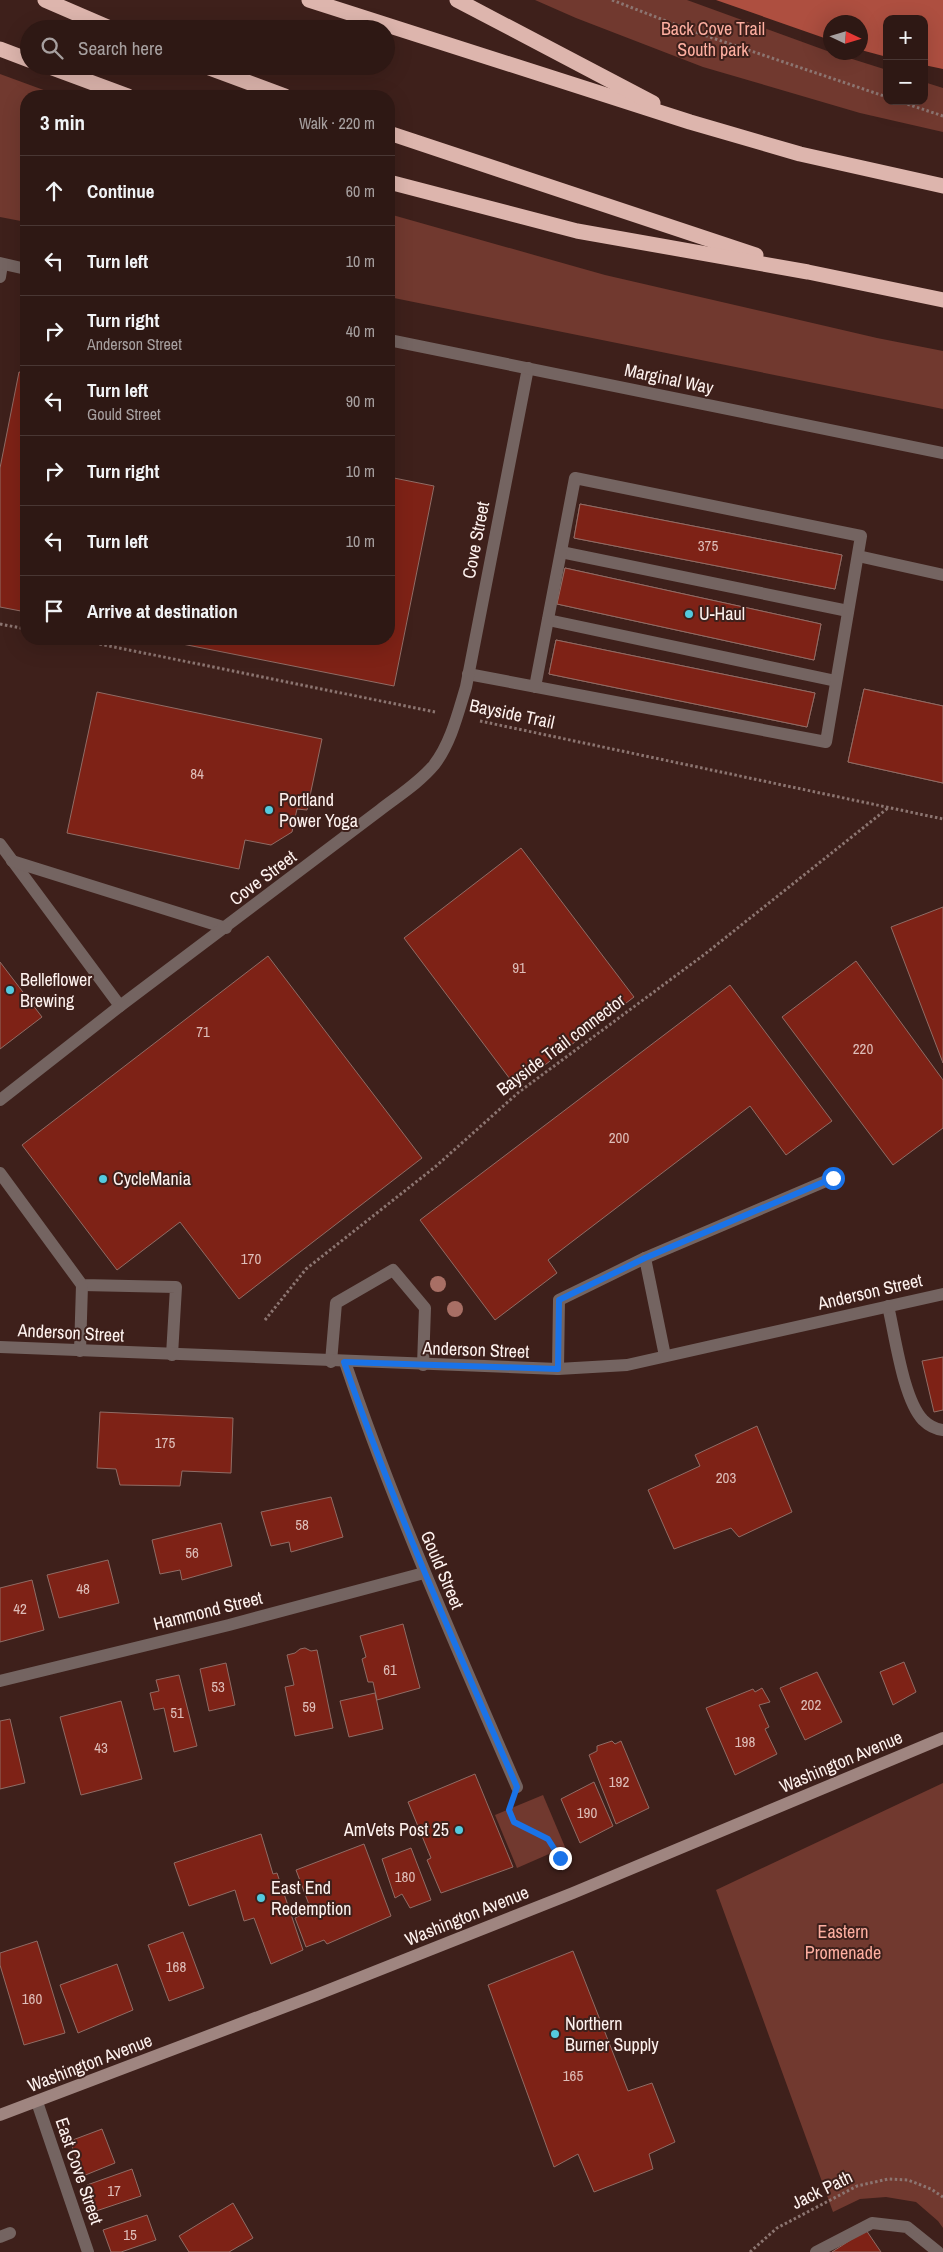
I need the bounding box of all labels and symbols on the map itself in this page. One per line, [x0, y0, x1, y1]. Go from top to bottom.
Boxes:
north arrow [823, 15, 868, 60]
park label: Back Cove Trail South park [661, 16, 765, 62]
street label: Marginal Way [622, 357, 717, 400]
street label: Cove Street [456, 499, 495, 581]
house number: 375 [698, 535, 718, 556]
place label: U-Haul [699, 601, 745, 626]
marker: U-Haul [683, 608, 695, 620]
street label: Bayside Trail [467, 692, 557, 735]
house number: 84 [190, 763, 204, 784]
place label: Portland Power Yoga [279, 787, 358, 833]
marker: Portland Power Yoga [263, 804, 275, 816]
street label: Cove Street [224, 844, 301, 911]
house number: 91 [512, 957, 526, 978]
place label: Belleflower Brewing [20, 967, 92, 1013]
marker: Belleflower Brewing [4, 984, 16, 996]
street label: Bayside Trail connector [491, 988, 630, 1101]
house number: 71 [196, 1021, 210, 1042]
house number: 220 [853, 1038, 873, 1059]
house number: 200 [609, 1127, 629, 1148]
place label: CycleMania [113, 1166, 191, 1191]
route start [822, 1167, 845, 1190]
marker: CycleMania [97, 1173, 109, 1185]
house number: 170 [241, 1248, 261, 1269]
street label: Anderson Street [814, 1267, 925, 1316]
street label: Anderson Street [16, 1317, 125, 1348]
street label: Anderson Street [421, 1335, 530, 1364]
house number: 175 [155, 1432, 175, 1453]
house number: 203 [716, 1467, 736, 1488]
house number: 58 [295, 1514, 309, 1535]
street label: Gould Street [415, 1527, 470, 1613]
house number: 56 [185, 1542, 199, 1563]
house number: 48 [76, 1578, 90, 1599]
street label: Hammond Street [151, 1585, 265, 1636]
house number: 42 [13, 1598, 27, 1619]
house number: 61 [383, 1659, 397, 1680]
house number: 53 [211, 1676, 225, 1697]
house number: 202 [801, 1694, 821, 1715]
house number: 59 [302, 1696, 316, 1717]
house number: 51 [170, 1702, 184, 1723]
street label: Washington Avenue [775, 1724, 906, 1799]
house number: 198 [735, 1731, 755, 1752]
house number: 43 [94, 1737, 108, 1758]
house number: 192 [609, 1771, 629, 1792]
house number: 190 [577, 1802, 597, 1823]
place label: AmVets Post 25 [343, 1817, 449, 1842]
marker: AmVets Post 25 [453, 1824, 465, 1836]
route end [549, 1847, 572, 1870]
house number: 180 [395, 1866, 415, 1887]
place label: East End Redemption [271, 1875, 351, 1921]
street label: Washington Avenue [401, 1879, 532, 1952]
marker: East End Redemption [255, 1892, 267, 1904]
park label: Eastern Promenade [805, 1919, 881, 1965]
house number: 168 [166, 1956, 186, 1977]
house number: 160 [22, 1988, 42, 2009]
place label: Northern Burner Supply [565, 2011, 659, 2057]
street label: Washington Avenue [24, 2027, 156, 2098]
marker: Northern Burner Supply [549, 2028, 561, 2040]
house number: 165 [563, 2065, 583, 2086]
street label: East Cove Street [49, 2114, 109, 2228]
street label: Jack Path [787, 2164, 856, 2215]
house number: 17 [107, 2180, 121, 2201]
house number: 15 [123, 2224, 137, 2245]

